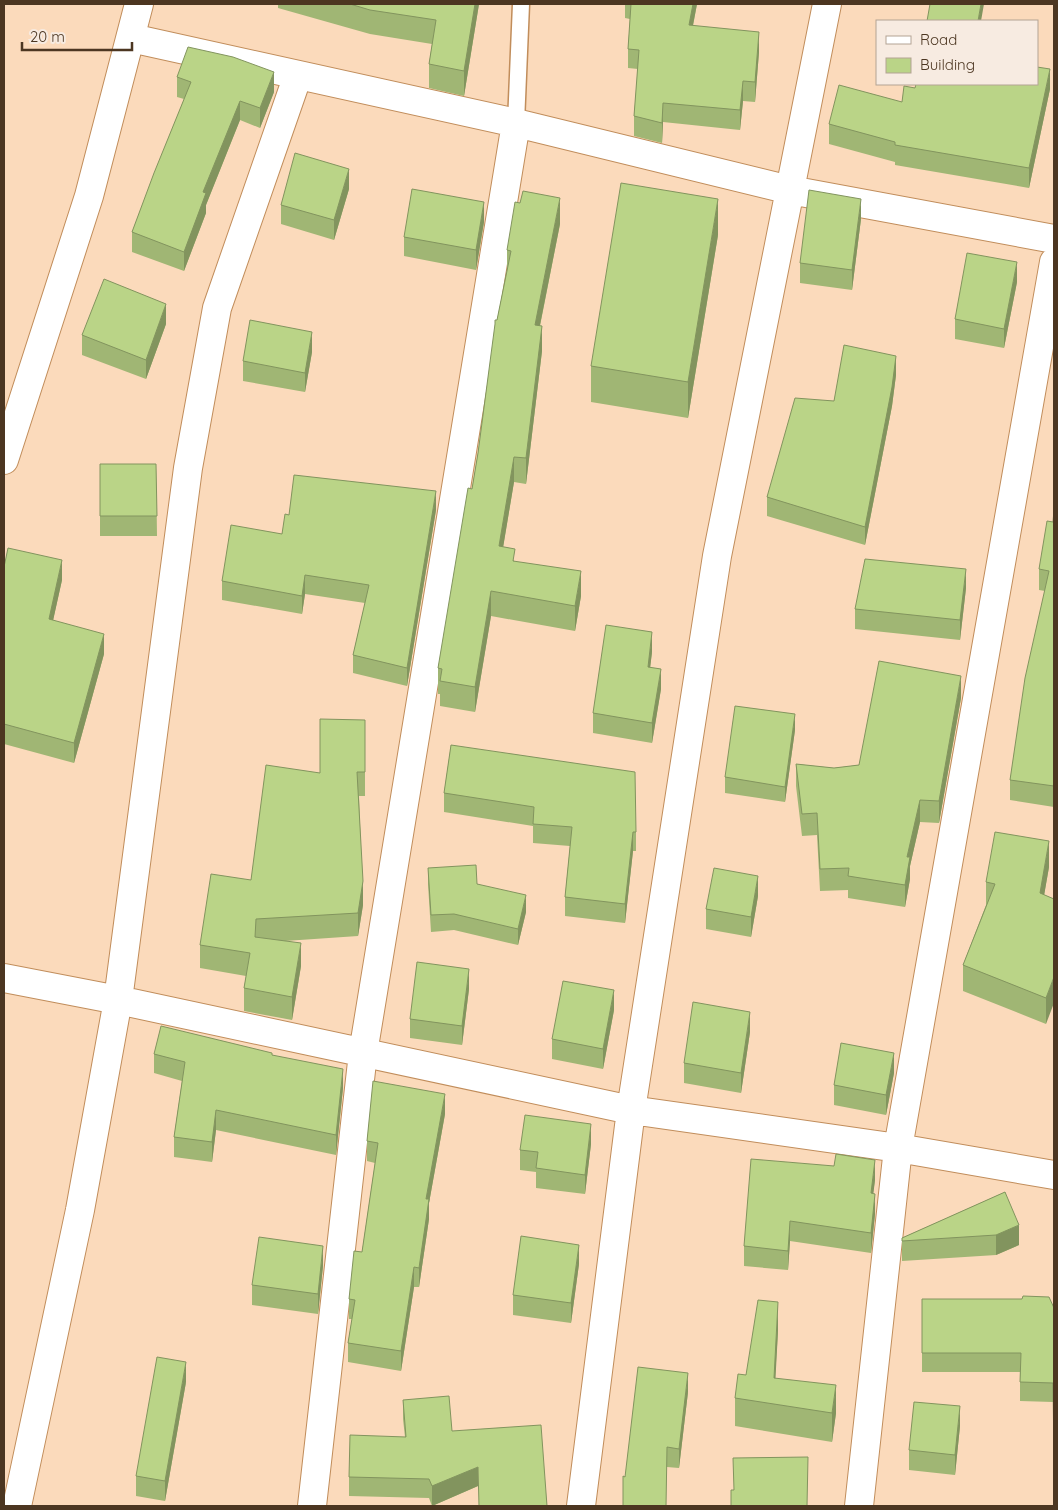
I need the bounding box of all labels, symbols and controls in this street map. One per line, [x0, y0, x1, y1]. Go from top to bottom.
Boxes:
scale bar [22, 20, 132, 52]
legend [876, 20, 1038, 85]
text: 20 m [30, 27, 65, 46]
text: Road [920, 30, 957, 49]
text: Building [920, 55, 975, 74]

